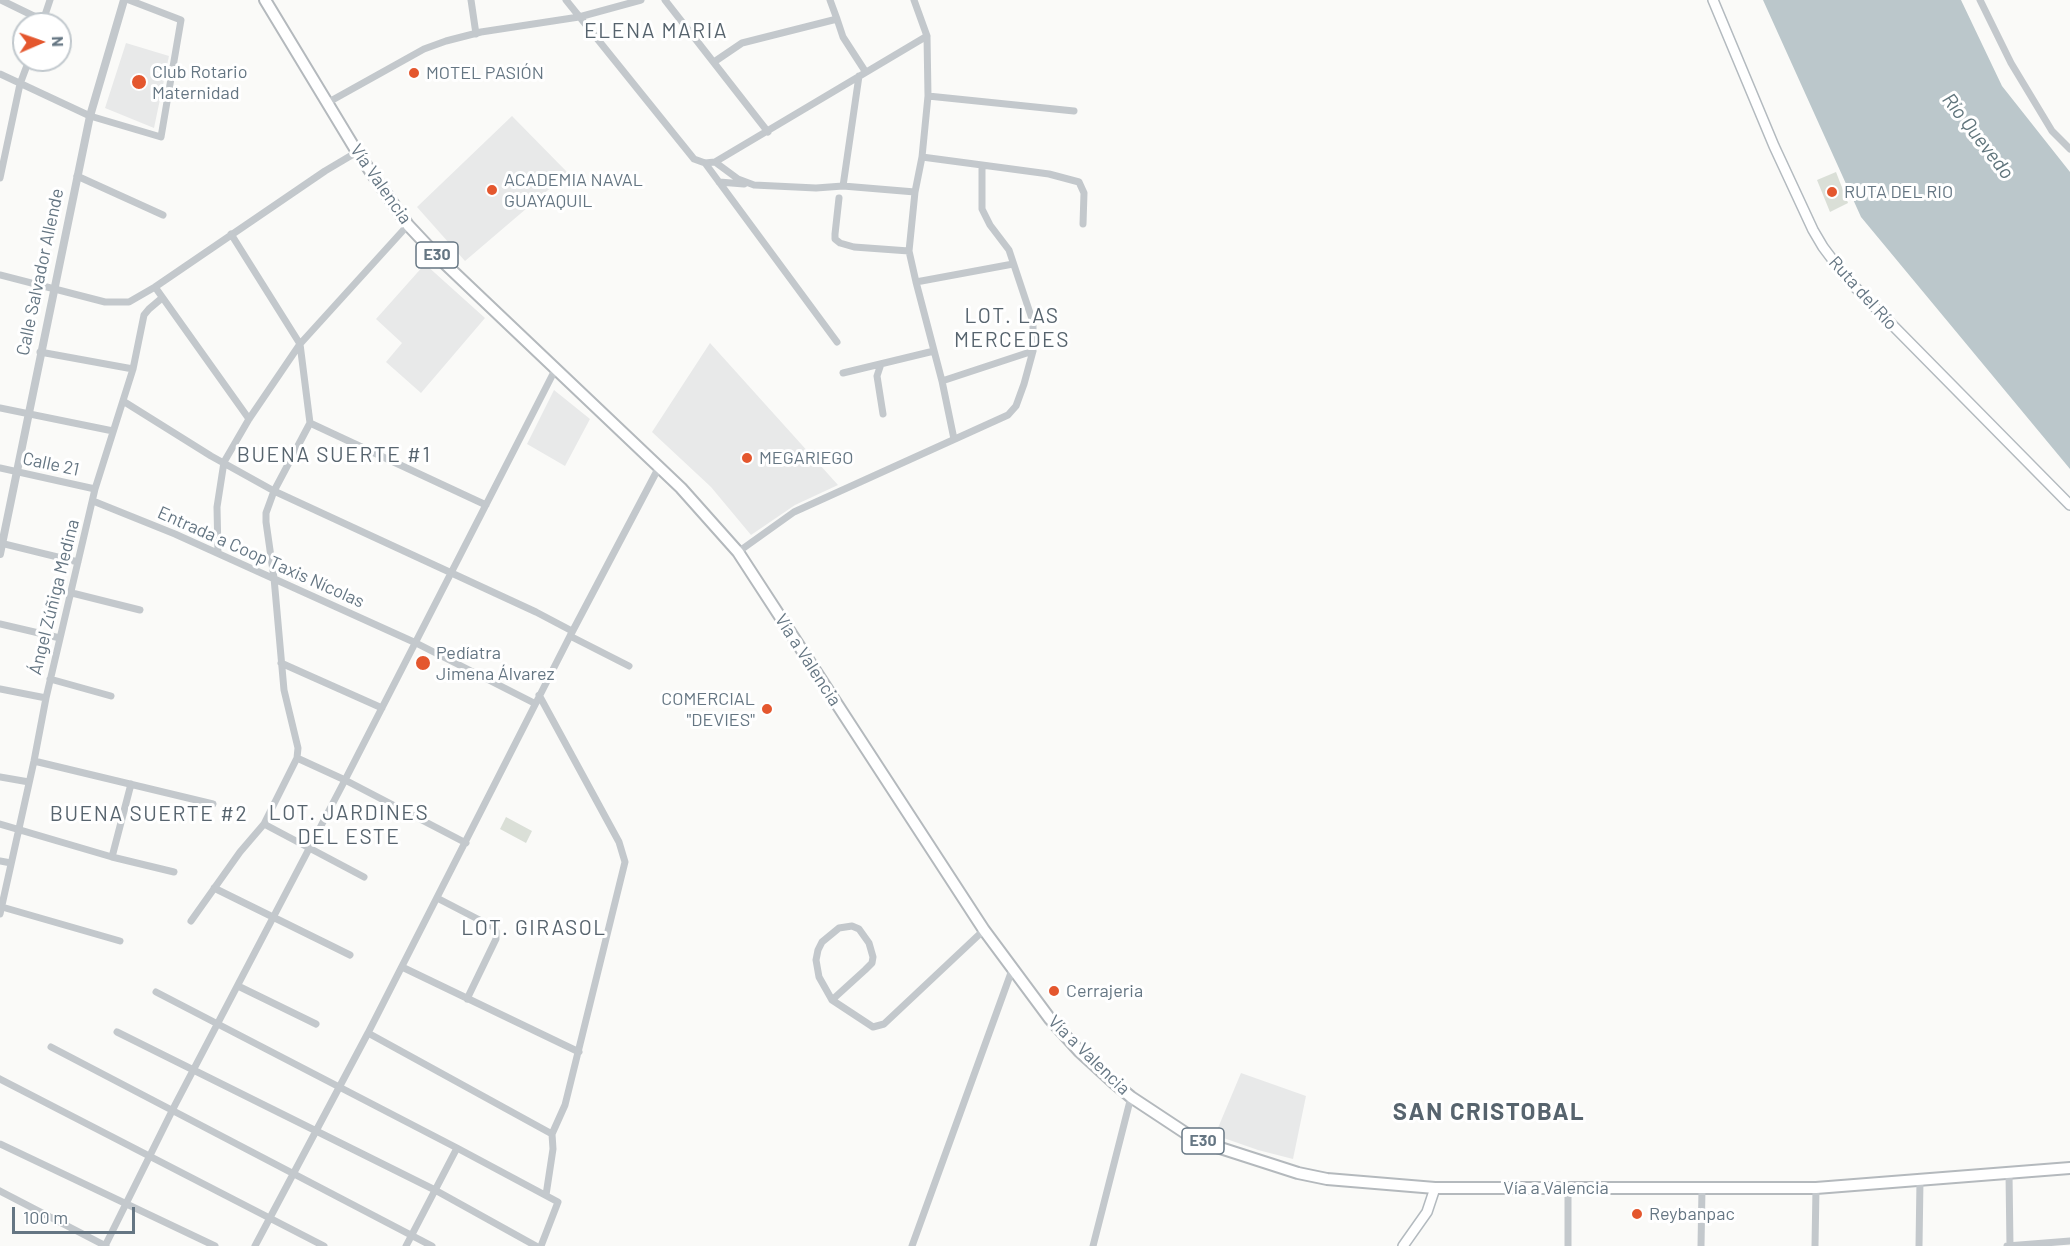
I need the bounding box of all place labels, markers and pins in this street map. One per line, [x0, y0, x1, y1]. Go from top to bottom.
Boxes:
place label: Club Rotario Maternidad [152, 61, 248, 104]
place label: MOTEL PASIÓN [426, 62, 544, 84]
marker: MOTEL PASIÓN [407, 66, 421, 80]
marker: Club Rotario Maternidad [130, 73, 148, 91]
place label: ACADEMIA NAVAL GUAYAQUIL [504, 169, 643, 212]
place label: RUTA DEL RIO [1844, 181, 1953, 203]
marker: ACADEMIA NAVAL GUAYAQUIL [485, 183, 499, 197]
marker: RUTA DEL RIO [1825, 185, 1839, 199]
place label: MEGARIEGO [759, 447, 853, 469]
marker: MEGARIEGO [740, 451, 754, 465]
place label: Pedíatra Jimena Álvarez [436, 642, 555, 684]
marker: Pedíatra Jimena Álvarez [414, 654, 432, 672]
place label: COMERCIAL "DEVIES" [661, 688, 755, 730]
marker: COMERCIAL "DEVIES" [760, 702, 774, 716]
place label: Cerrajeria [1066, 980, 1143, 1002]
marker: Cerrajeria [1047, 984, 1061, 998]
place label: Reybanpac [1649, 1203, 1735, 1225]
marker: Reybanpac [1630, 1207, 1644, 1221]

